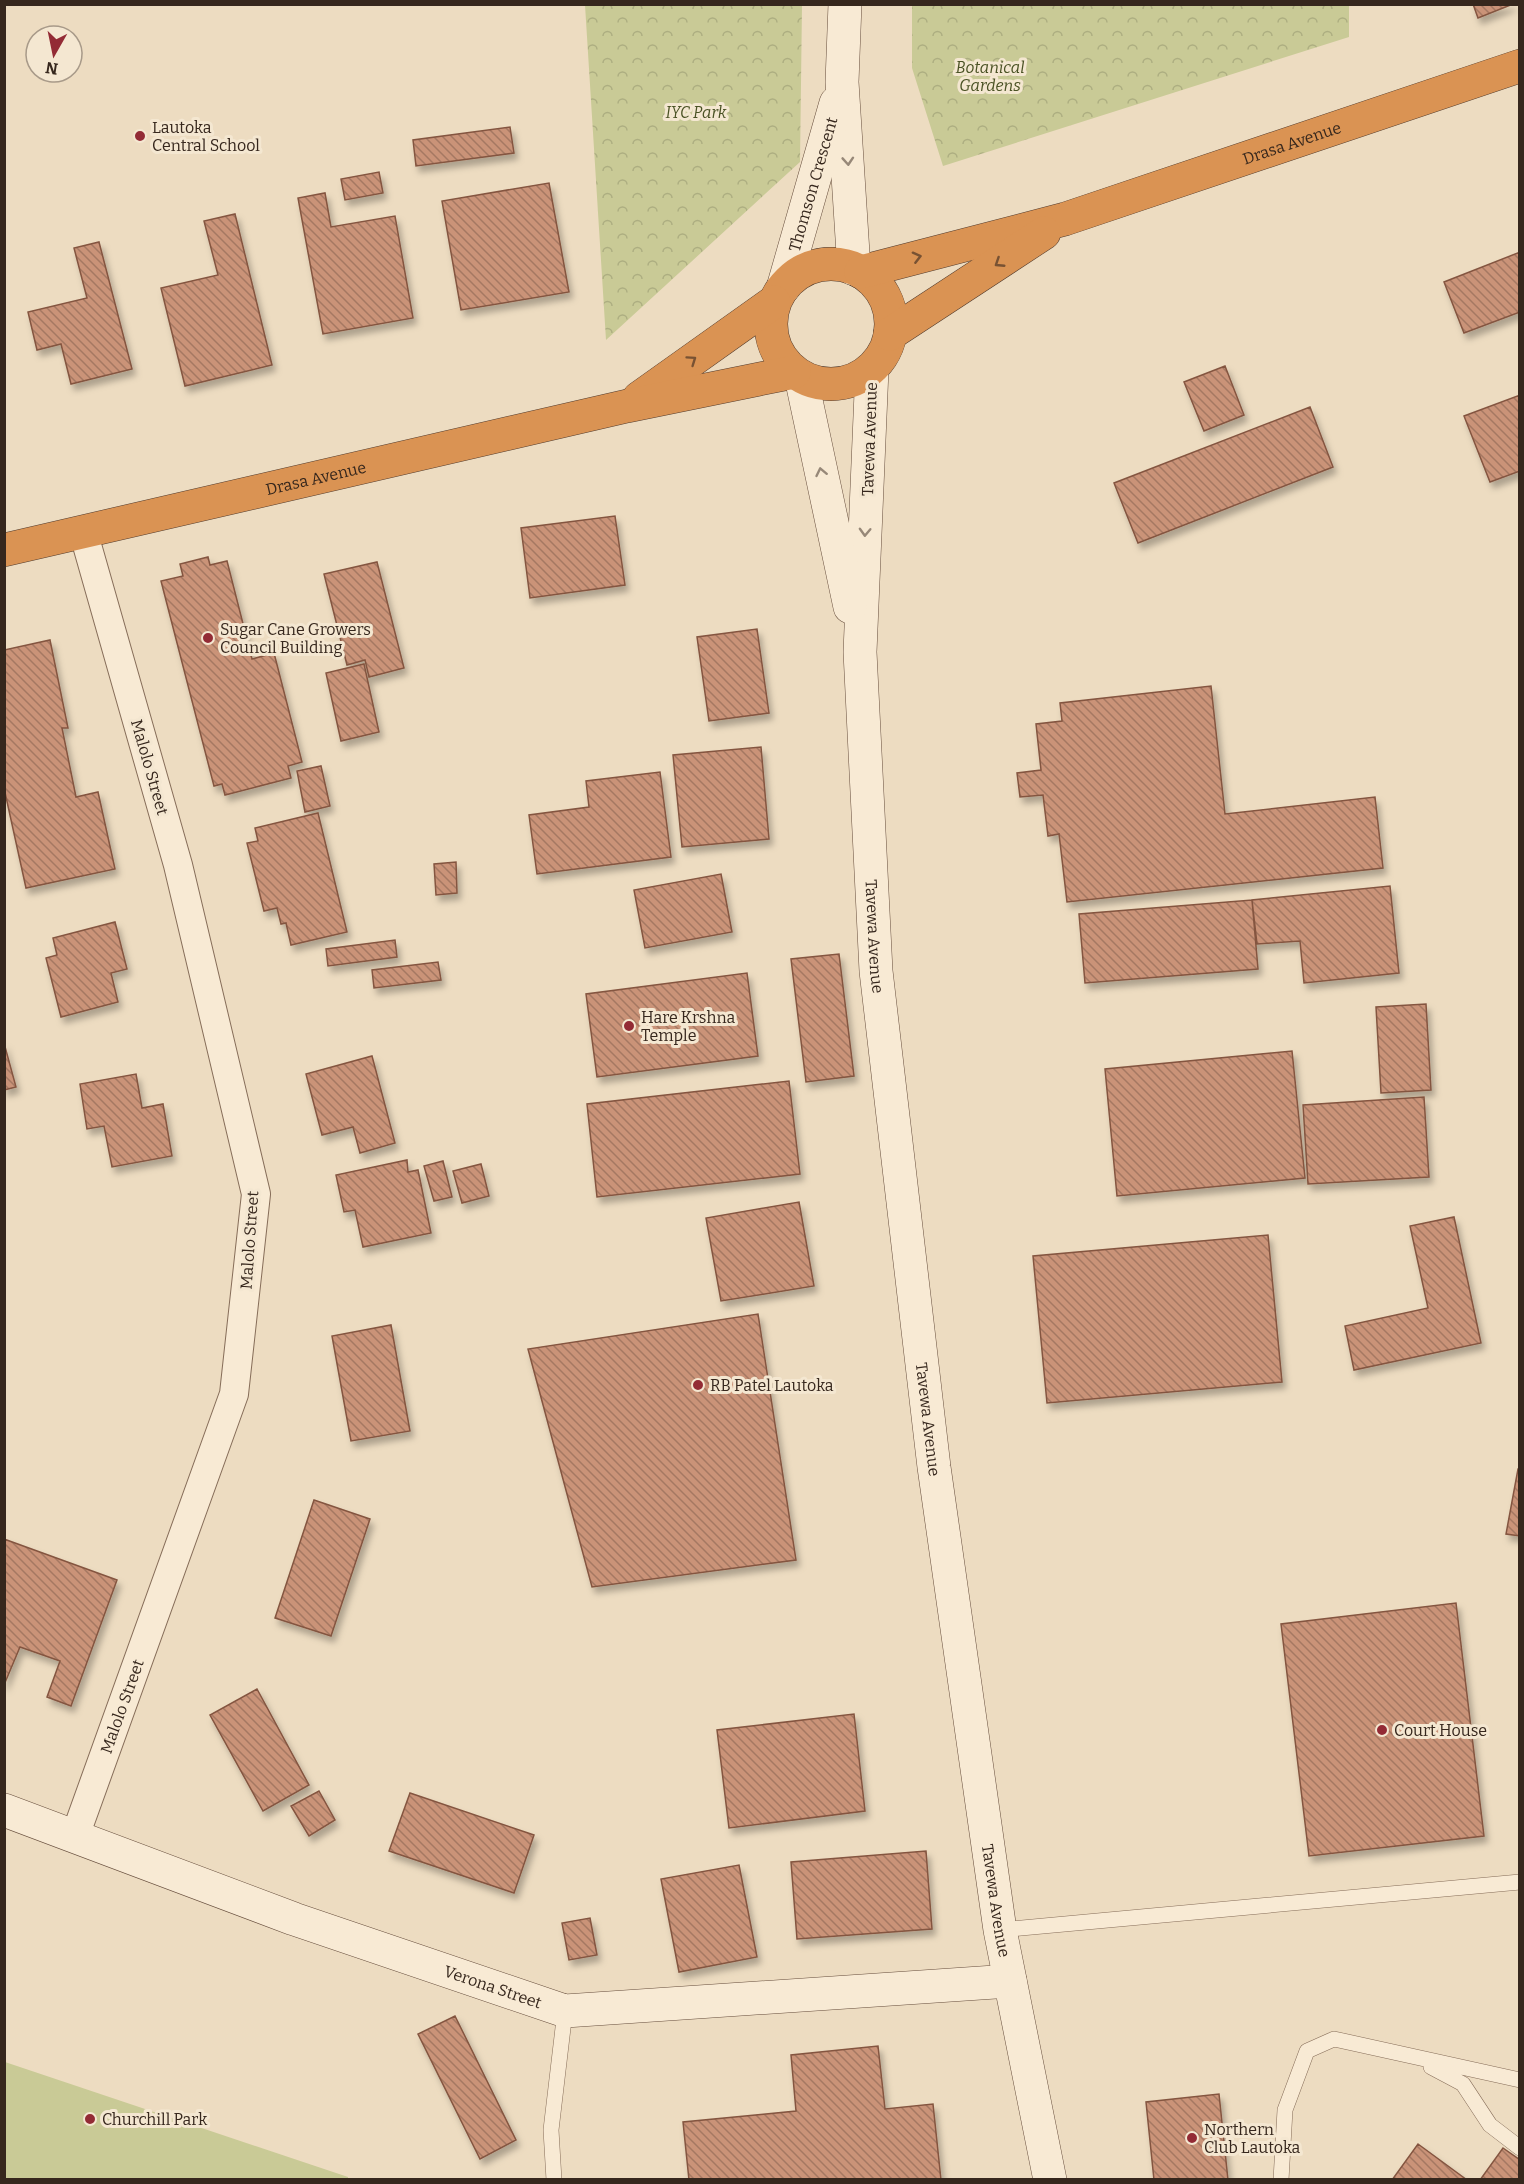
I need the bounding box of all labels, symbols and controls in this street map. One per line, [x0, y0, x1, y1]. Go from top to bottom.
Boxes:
north arrow [24, 24, 84, 84]
text: N [44, 58, 59, 79]
park label: Botanical Gardens [956, 58, 1024, 95]
park label: IYC Park [666, 103, 727, 122]
street label: Thomson Crescent [785, 114, 842, 254]
place label: Lautoka Central School [152, 118, 260, 155]
street label: Drasa Avenue [1240, 118, 1344, 169]
marker: Lautoka Central School [133, 129, 147, 143]
one-way arrow [841, 156, 854, 165]
one-way arrow [911, 252, 922, 264]
one-way arrow [995, 255, 1005, 267]
one-way arrow [686, 356, 697, 367]
street label: Tavewa Avenue [858, 382, 881, 496]
street label: Drasa Avenue [264, 458, 368, 499]
one-way arrow [815, 467, 828, 477]
one-way arrow [858, 528, 871, 537]
place label: Sugar Cane Growers Council Building [220, 620, 371, 657]
marker: Sugar Cane Growers Council Building [201, 631, 215, 645]
street label: Malolo Street [127, 717, 172, 817]
street label: Tavewa Avenue [861, 879, 888, 994]
place label: Hare Krshna Temple [641, 1008, 736, 1045]
marker: Hare Krshna Temple [622, 1019, 636, 1033]
street label: Malolo Street [237, 1190, 262, 1290]
street label: Tavewa Avenue [912, 1362, 944, 1477]
place label: RB Patel Lautoka [710, 1376, 834, 1395]
marker: RB Patel Lautoka [691, 1378, 705, 1392]
street label: Malolo Street [97, 1656, 148, 1756]
place label: Court House [1394, 1721, 1487, 1740]
marker: Court House [1375, 1723, 1389, 1737]
street label: Tavewa Avenue [978, 1843, 1014, 1959]
street label: Verona Street [442, 1962, 544, 2012]
place label: Churchill Park [102, 2110, 207, 2129]
marker: Churchill Park [83, 2112, 97, 2126]
place label: Northern Club Lautoka [1204, 2120, 1301, 2157]
marker: Northern Club Lautoka [1185, 2131, 1199, 2145]

